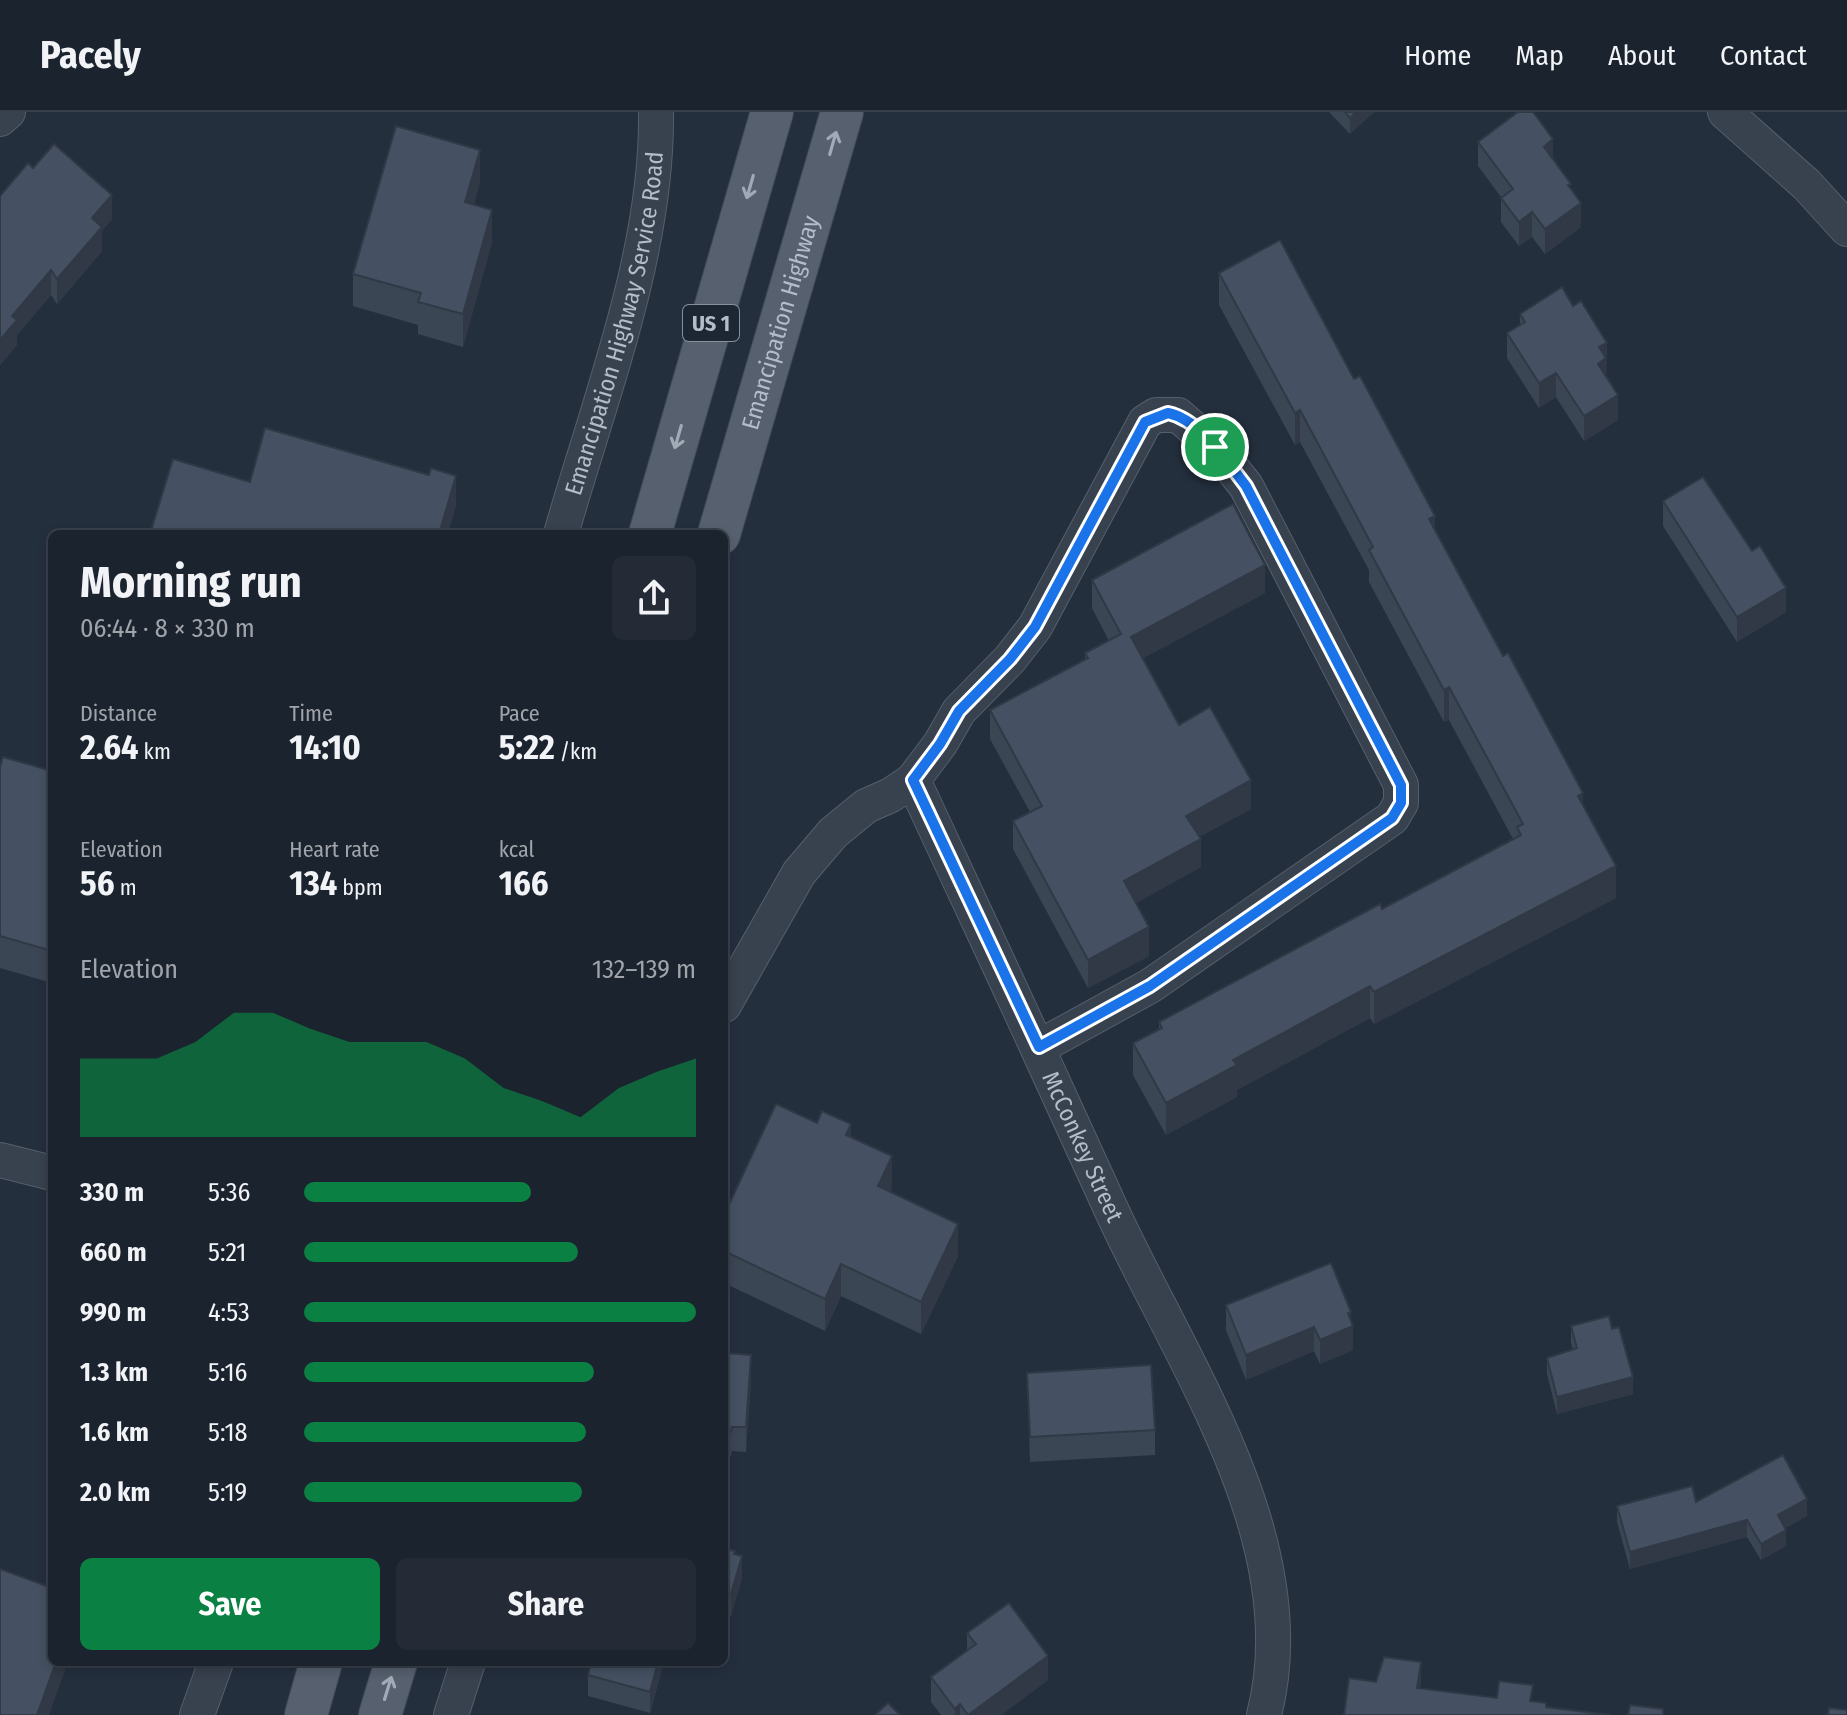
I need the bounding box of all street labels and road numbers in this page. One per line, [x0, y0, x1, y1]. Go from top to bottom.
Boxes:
street label: Emancipation Highway Service Road [559, 151, 669, 498]
street label: Emancipation Highway [736, 212, 825, 433]
road number: US 1 [683, 305, 739, 341]
street label: McConkey Street [1036, 1067, 1129, 1227]

